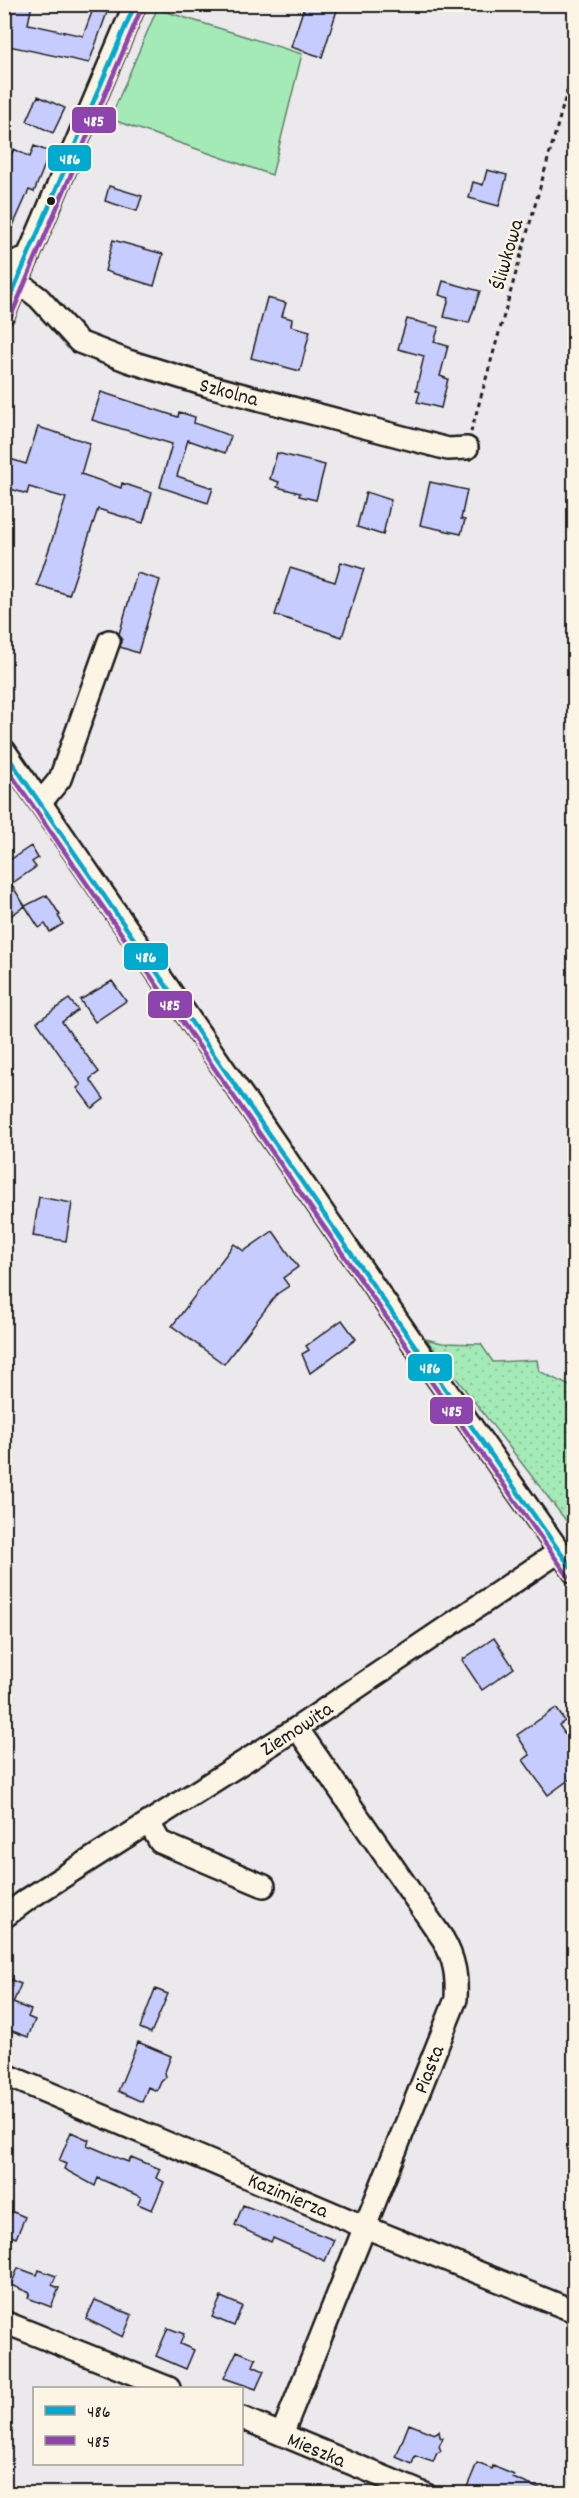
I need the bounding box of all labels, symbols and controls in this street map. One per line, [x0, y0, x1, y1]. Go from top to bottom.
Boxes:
line badge: 485 [71, 106, 117, 134]
text: 485 [84, 111, 104, 134]
line badge: 486 [47, 144, 92, 172]
text: 486 [60, 149, 81, 172]
unlabelled marker [45, 195, 57, 207]
street label: Śliwkowa [484, 215, 534, 294]
street label: Szkolna [195, 372, 262, 417]
line badge: 486 [123, 942, 169, 971]
text: 486 [136, 947, 157, 970]
line badge: 485 [147, 990, 193, 1019]
text: 485 [160, 995, 180, 1018]
line badge: 486 [407, 1353, 453, 1382]
text: 486 [420, 1358, 441, 1381]
line badge: 485 [429, 1396, 474, 1425]
text: 485 [442, 1401, 462, 1424]
street label: Ziemowita [256, 1695, 341, 1765]
street label: Piasta [408, 2041, 454, 2099]
street label: Kazimierza [243, 2167, 333, 2228]
legend [33, 2387, 243, 2465]
text: 486 [87, 2401, 111, 2426]
street label: Mieszka [282, 2426, 350, 2478]
text: 485 [87, 2431, 110, 2456]

